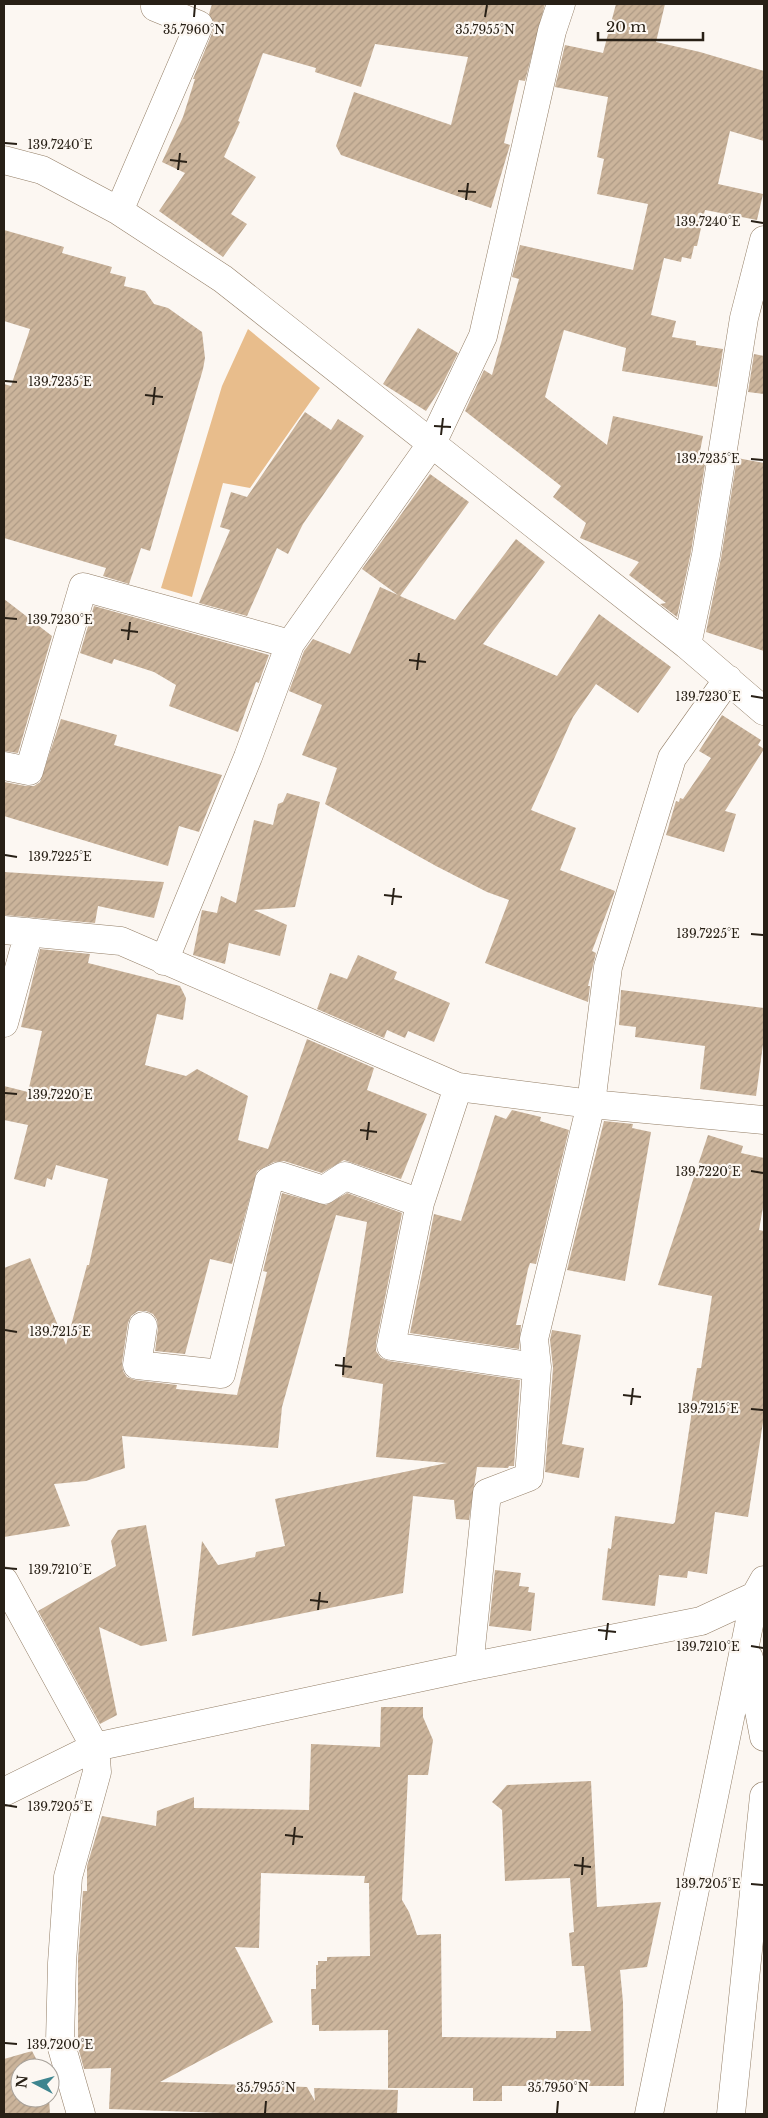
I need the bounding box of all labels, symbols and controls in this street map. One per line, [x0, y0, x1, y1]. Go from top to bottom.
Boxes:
scale bar [598, 10, 703, 42]
text: 20 m [606, 17, 646, 36]
text: 35.7960°N [163, 22, 225, 37]
text: 35.7955°N [455, 22, 515, 37]
text: 139.7240°E [27, 137, 93, 152]
text: 139.7240°E [675, 214, 741, 229]
text: 139.7235°E [28, 374, 92, 389]
text: 139.7235°E [676, 451, 740, 466]
text: 139.7230°E [27, 612, 93, 627]
text: 139.7230°E [675, 689, 741, 704]
text: 139.7225°E [28, 849, 92, 864]
text: 139.7225°E [676, 926, 740, 941]
text: 139.7220°E [27, 1087, 93, 1102]
text: 139.7220°E [675, 1164, 741, 1179]
text: 139.7215°E [29, 1324, 91, 1339]
text: 139.7215°E [677, 1401, 739, 1416]
text: 139.7210°E [28, 1562, 92, 1577]
text: 139.7210°E [676, 1639, 740, 1654]
text: 139.7205°E [28, 1799, 93, 1814]
text: 139.7205°E [676, 1876, 741, 1891]
text: 139.7200°E [27, 2037, 94, 2052]
north arrow [10, 2058, 60, 2108]
text: N [12, 2074, 32, 2089]
text: 35.7955°N [236, 2080, 296, 2095]
text: 35.7950°N [527, 2080, 589, 2095]

